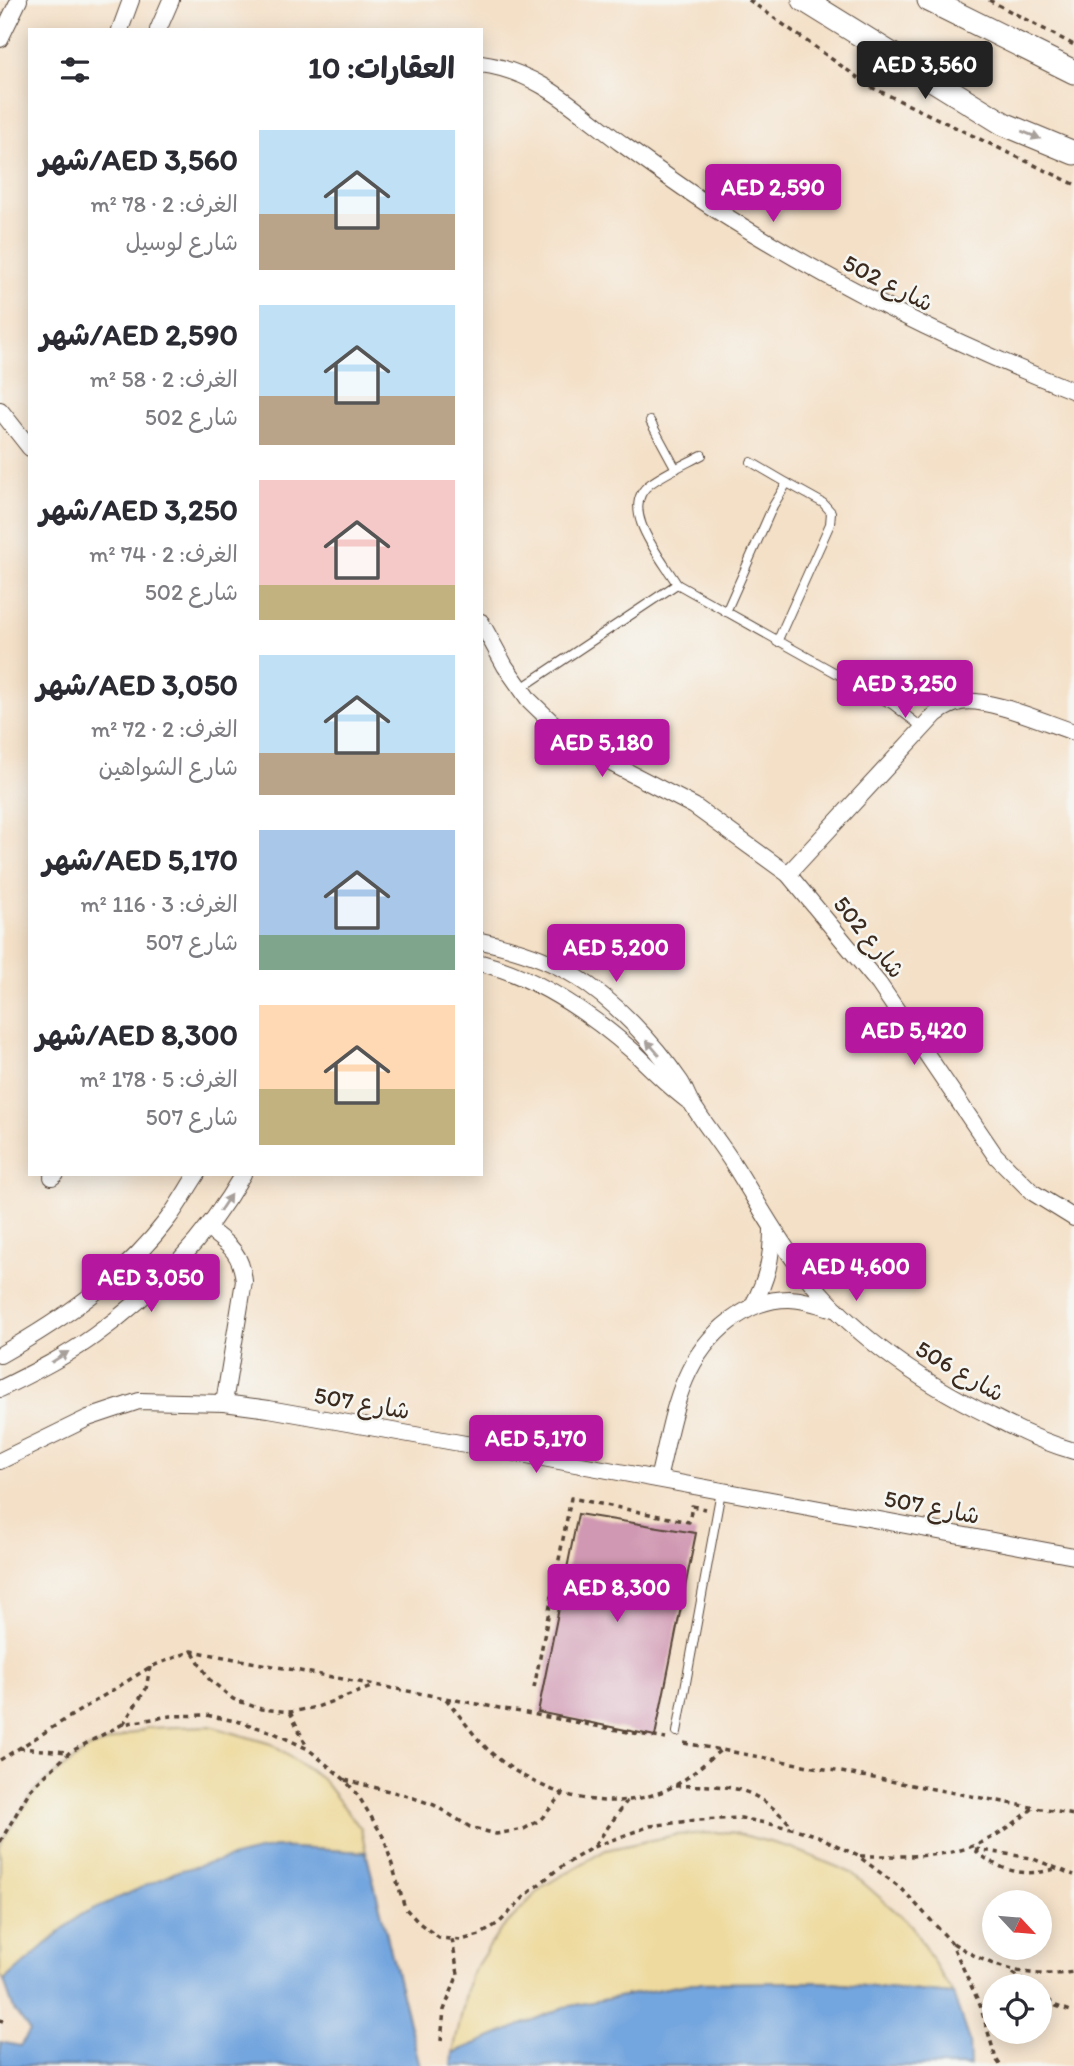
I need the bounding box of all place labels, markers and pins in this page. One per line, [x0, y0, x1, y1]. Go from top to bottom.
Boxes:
pin: AED 3,560 [845, 42, 1005, 101]
pin: AED 2,590 [693, 164, 853, 224]
pin: AED 3,250 [825, 660, 985, 720]
pin: AED 5,180 [522, 720, 682, 779]
pin: AED 5,200 [536, 925, 696, 984]
pin: AED 5,420 [834, 1007, 994, 1067]
pin: AED 4,600 [776, 1244, 936, 1303]
pin: AED 3,050 [71, 1254, 231, 1314]
pin: AED 5,170 [456, 1416, 616, 1475]
pin: AED 8,300 [537, 1564, 697, 1624]

